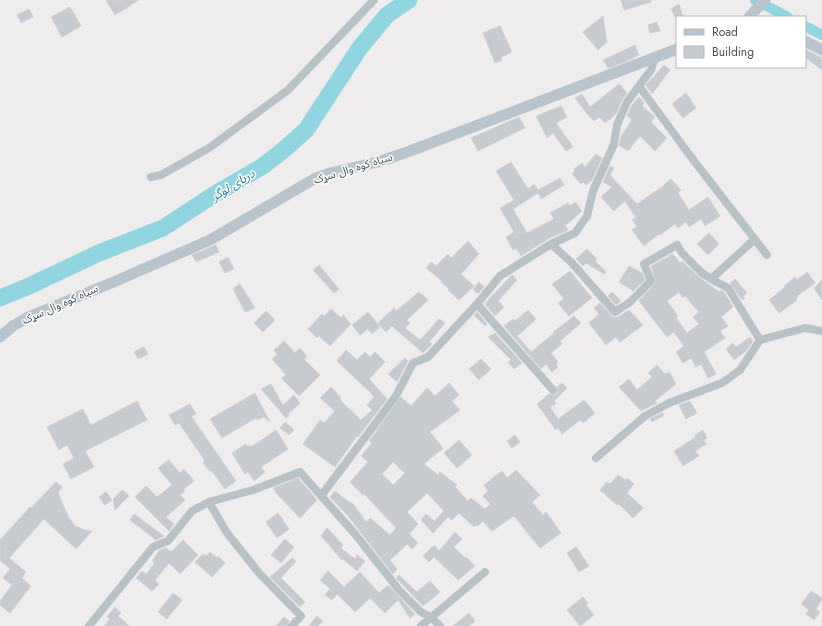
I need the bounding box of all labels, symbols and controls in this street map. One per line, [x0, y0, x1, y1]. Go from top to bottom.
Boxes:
legend [676, 16, 806, 68]
text: Road [712, 23, 738, 41]
text: Building [712, 43, 754, 61]
street label: سیاه کوه وال سړک [312, 148, 395, 188]
water label: دریای لوگر [207, 164, 258, 206]
street label: سیاه کوه وال سړک [19, 280, 101, 328]

